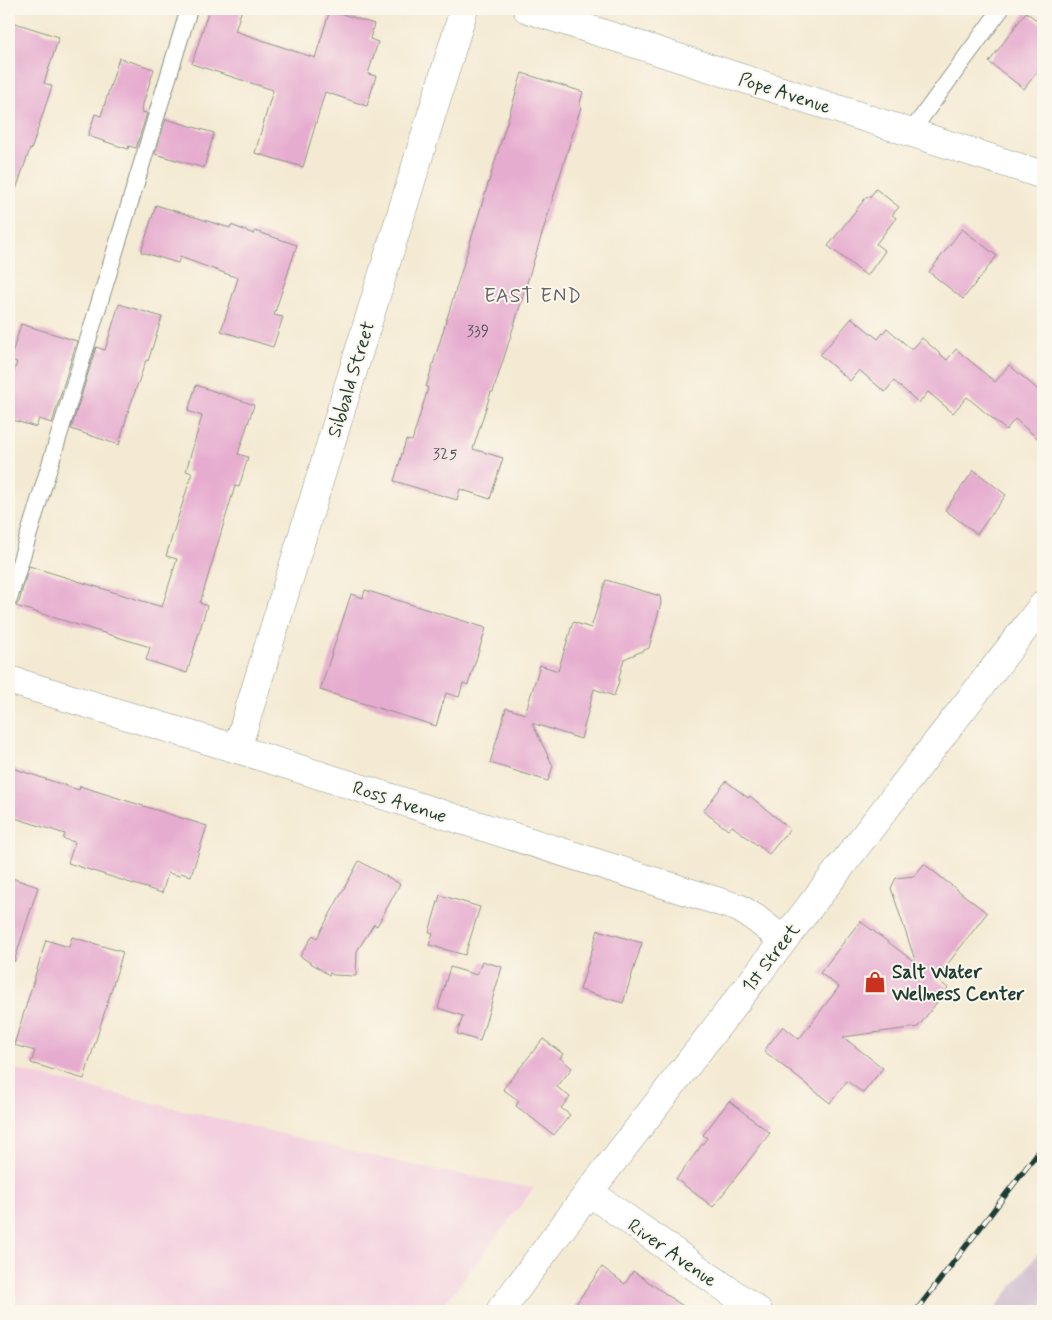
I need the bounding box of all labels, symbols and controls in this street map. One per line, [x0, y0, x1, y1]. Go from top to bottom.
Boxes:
street label: Pope Avenue [735, 67, 834, 120]
district label: EAST END [484, 283, 582, 310]
street label: Sibbald Street [322, 318, 381, 441]
house number: 339 [467, 321, 489, 342]
house number: 325 [433, 444, 457, 465]
street label: Ross Avenue [349, 775, 450, 829]
street label: 1st Street [736, 918, 806, 998]
place label: Salt Water Wellness Center [891, 960, 1024, 1007]
shop icon: Salt Water Wellness Center [862, 969, 888, 995]
street label: River Avenue [623, 1213, 722, 1293]

